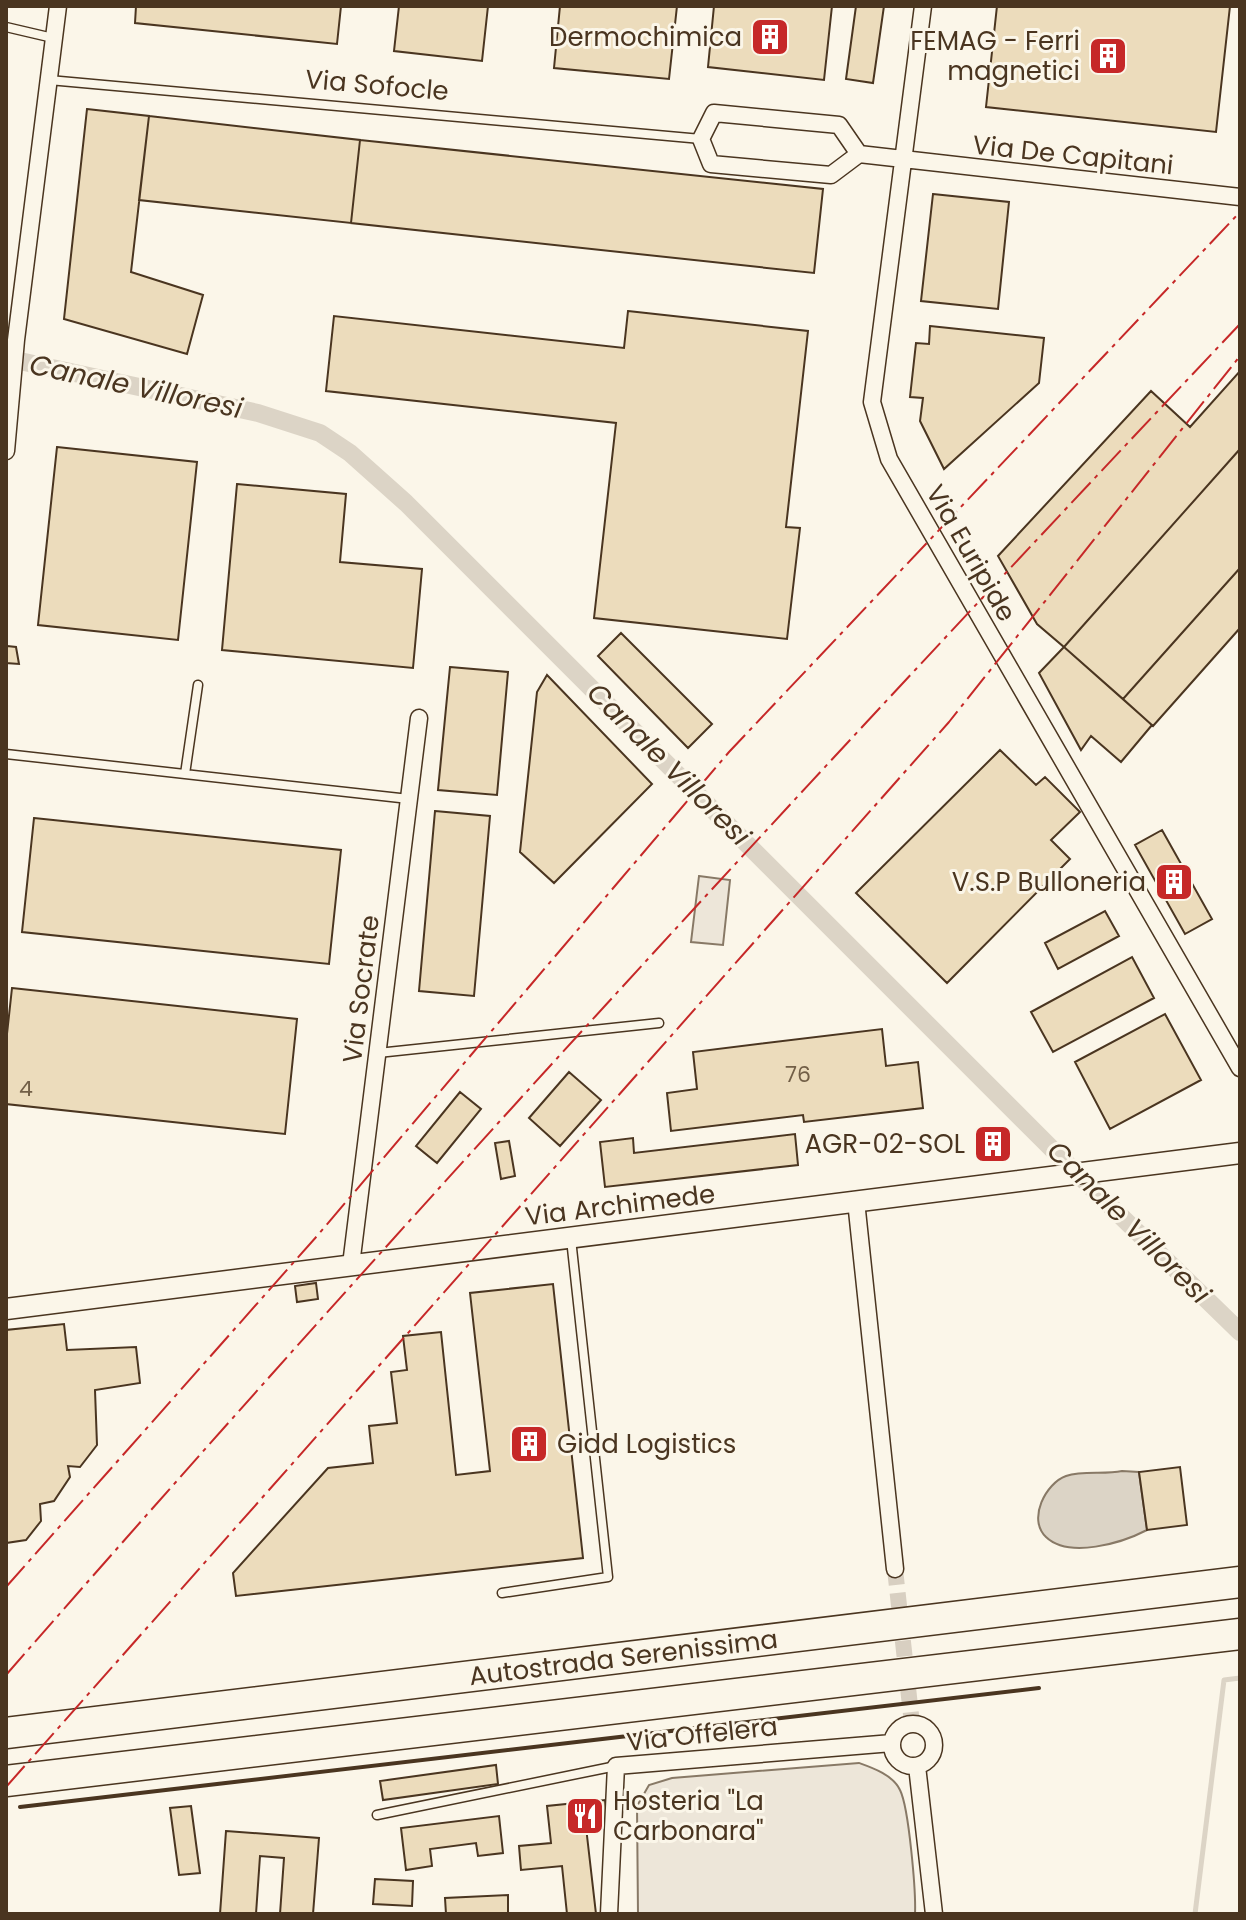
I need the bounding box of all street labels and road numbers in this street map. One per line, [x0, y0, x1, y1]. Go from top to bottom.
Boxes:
street label: Via Sofocle [304, 61, 450, 109]
street label: Via De Capitani [971, 127, 1175, 183]
street label: Via Euripide [917, 478, 1025, 628]
street label: Via Socrate [334, 913, 388, 1065]
street label: Via Archimede [523, 1175, 717, 1235]
street label: Autostrada Serenissima [467, 1621, 780, 1694]
street label: Via Offelera [625, 1708, 779, 1760]

